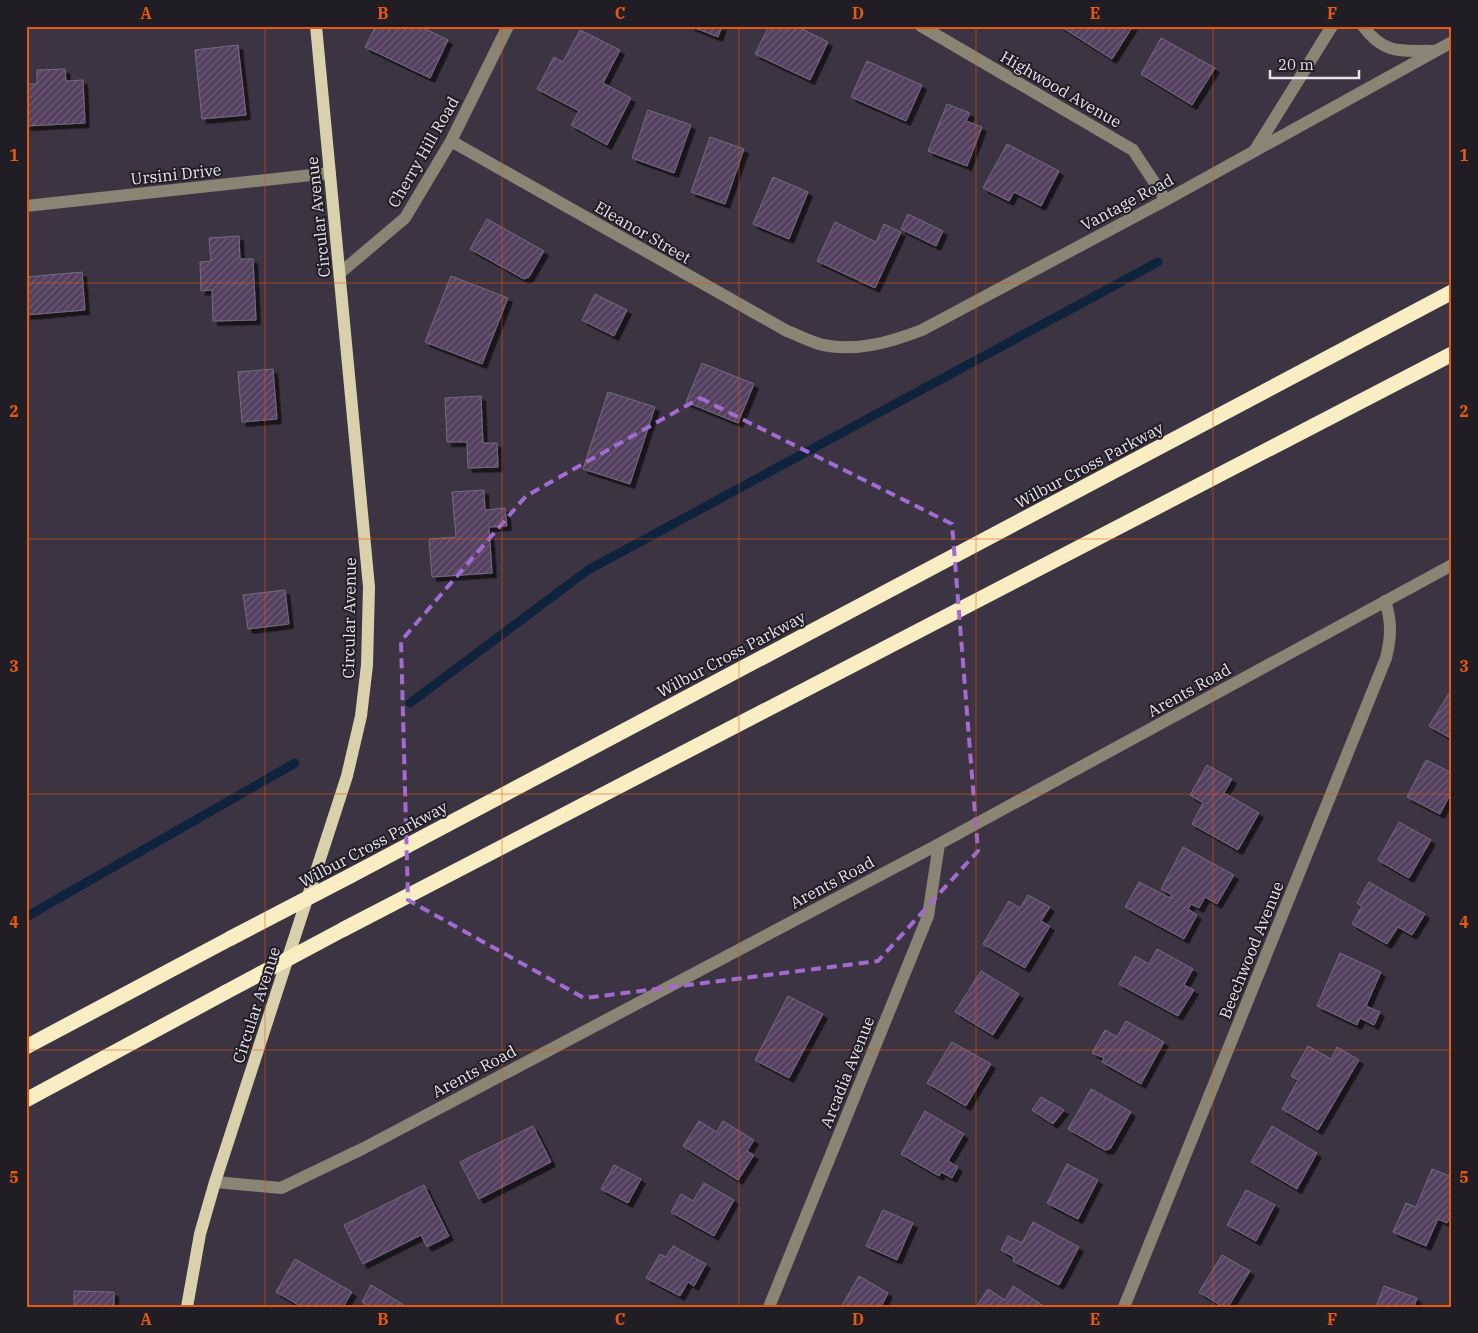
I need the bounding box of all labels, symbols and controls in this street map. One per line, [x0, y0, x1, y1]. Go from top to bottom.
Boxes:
text: A [140, 3, 152, 23]
text: B [377, 3, 389, 23]
text: C [615, 3, 625, 23]
text: D [852, 3, 864, 23]
text: E [1090, 3, 1100, 23]
text: F [1327, 3, 1337, 23]
street label: Highwood Avenue [997, 46, 1125, 132]
scale bar [1270, 48, 1359, 80]
text: 20 m [1278, 55, 1314, 74]
street label: Cherry Hill Road [383, 93, 463, 211]
text: 1 [9, 145, 19, 165]
text: 1 [1459, 145, 1469, 165]
street label: Circular Avenue [302, 156, 334, 278]
street label: Ursini Drive [130, 159, 222, 189]
street label: Vantage Road [1077, 169, 1177, 235]
street label: Eleanor Street [591, 196, 695, 268]
text: 2 [9, 401, 19, 421]
text: 2 [1459, 401, 1469, 421]
street label: Wilbur Cross Parkway [1011, 417, 1167, 513]
street label: Circular Avenue [338, 557, 360, 679]
street label: Wilbur Cross Parkway [653, 606, 809, 702]
text: 3 [9, 656, 19, 676]
text: 3 [1459, 656, 1469, 676]
street label: Arents Road [1144, 659, 1234, 721]
street label: Wilbur Cross Parkway [295, 796, 451, 892]
street label: Arents Road [787, 851, 878, 912]
street label: Beechwood Avenue [1214, 878, 1288, 1022]
text: 4 [9, 912, 19, 932]
text: 4 [1459, 912, 1469, 932]
street label: Circular Avenue [228, 944, 284, 1066]
street label: Arcadia Avenue [816, 1013, 878, 1131]
street label: Arents Road [429, 1040, 520, 1101]
text: 5 [9, 1167, 19, 1187]
text: 5 [1459, 1167, 1469, 1187]
text: A [140, 1309, 152, 1329]
text: B [377, 1309, 389, 1329]
text: C [615, 1309, 625, 1329]
text: D [852, 1309, 864, 1329]
text: E [1090, 1309, 1100, 1329]
text: F [1327, 1309, 1337, 1329]

